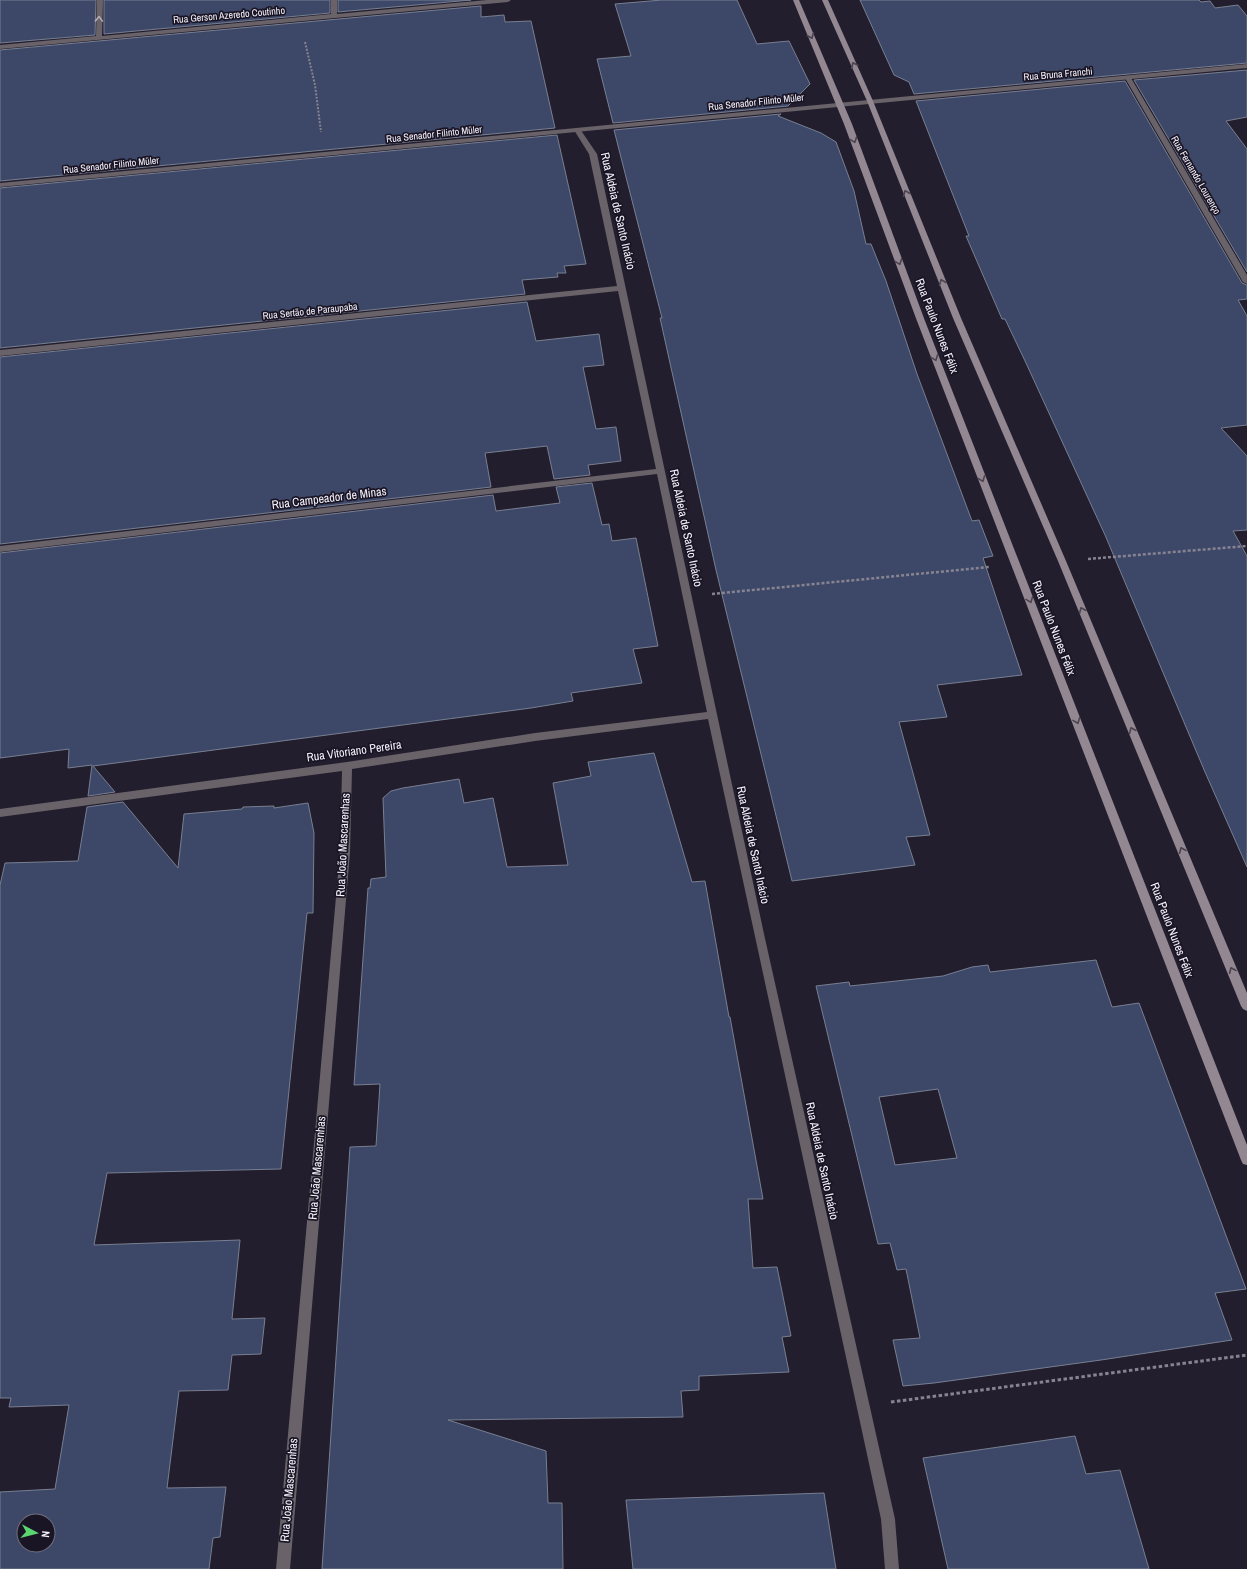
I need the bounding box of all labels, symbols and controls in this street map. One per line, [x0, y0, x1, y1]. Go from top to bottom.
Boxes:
street label: Rua Gerson Azeredo Coutinho [173, 4, 286, 26]
one-way arrow [95, 16, 103, 22]
one-way arrow [806, 31, 814, 39]
one-way arrow [851, 62, 859, 70]
street label: Rua Bruna Franchi [1023, 65, 1093, 83]
street label: Rua Senador Filinto Müler [707, 90, 805, 113]
street label: Rua Senador Filinto Müler [385, 122, 483, 145]
street label: Rua Fernando Lourenço [1168, 133, 1224, 217]
one-way arrow [849, 137, 857, 144]
street label: Rua Aldeia de Santo Inácio [597, 151, 639, 271]
street label: Rua Senador Filinto Müler [62, 153, 160, 176]
one-way arrow [903, 189, 911, 196]
one-way arrow [894, 258, 903, 265]
street label: Rua Paulo Nunes Félix [911, 276, 963, 376]
one-way arrow [939, 278, 947, 286]
street label: Rua Sertão de Paraupaba [262, 300, 358, 322]
one-way arrow [931, 354, 939, 361]
street label: Rua Aldeia de Santo Inácio [666, 468, 706, 588]
one-way arrow [978, 475, 986, 482]
street label: Rua Campeador de Minas [271, 483, 387, 513]
street label: Rua Paulo Nunes Félix [1028, 578, 1080, 678]
one-way arrow [1025, 596, 1033, 603]
one-way arrow [1079, 607, 1087, 614]
one-way arrow [1072, 718, 1080, 725]
one-way arrow [1129, 727, 1137, 734]
street label: Rua Vitoriano Pereira [306, 736, 403, 766]
street label: Rua Aldeia de Santo Inácio [733, 785, 773, 905]
street label: Rua João Mascarenhas [332, 793, 354, 897]
one-way arrow [1179, 847, 1187, 855]
street label: Rua Paulo Nunes Félix [1146, 880, 1198, 980]
one-way arrow [1229, 967, 1237, 975]
street label: Rua Aldeia de Santo Inácio [802, 1101, 842, 1221]
street label: Rua João Mascarenhas [305, 1115, 330, 1220]
street label: Rua João Mascarenhas [277, 1437, 302, 1542]
north arrow [16, 1513, 56, 1553]
text: N [39, 1530, 53, 1538]

